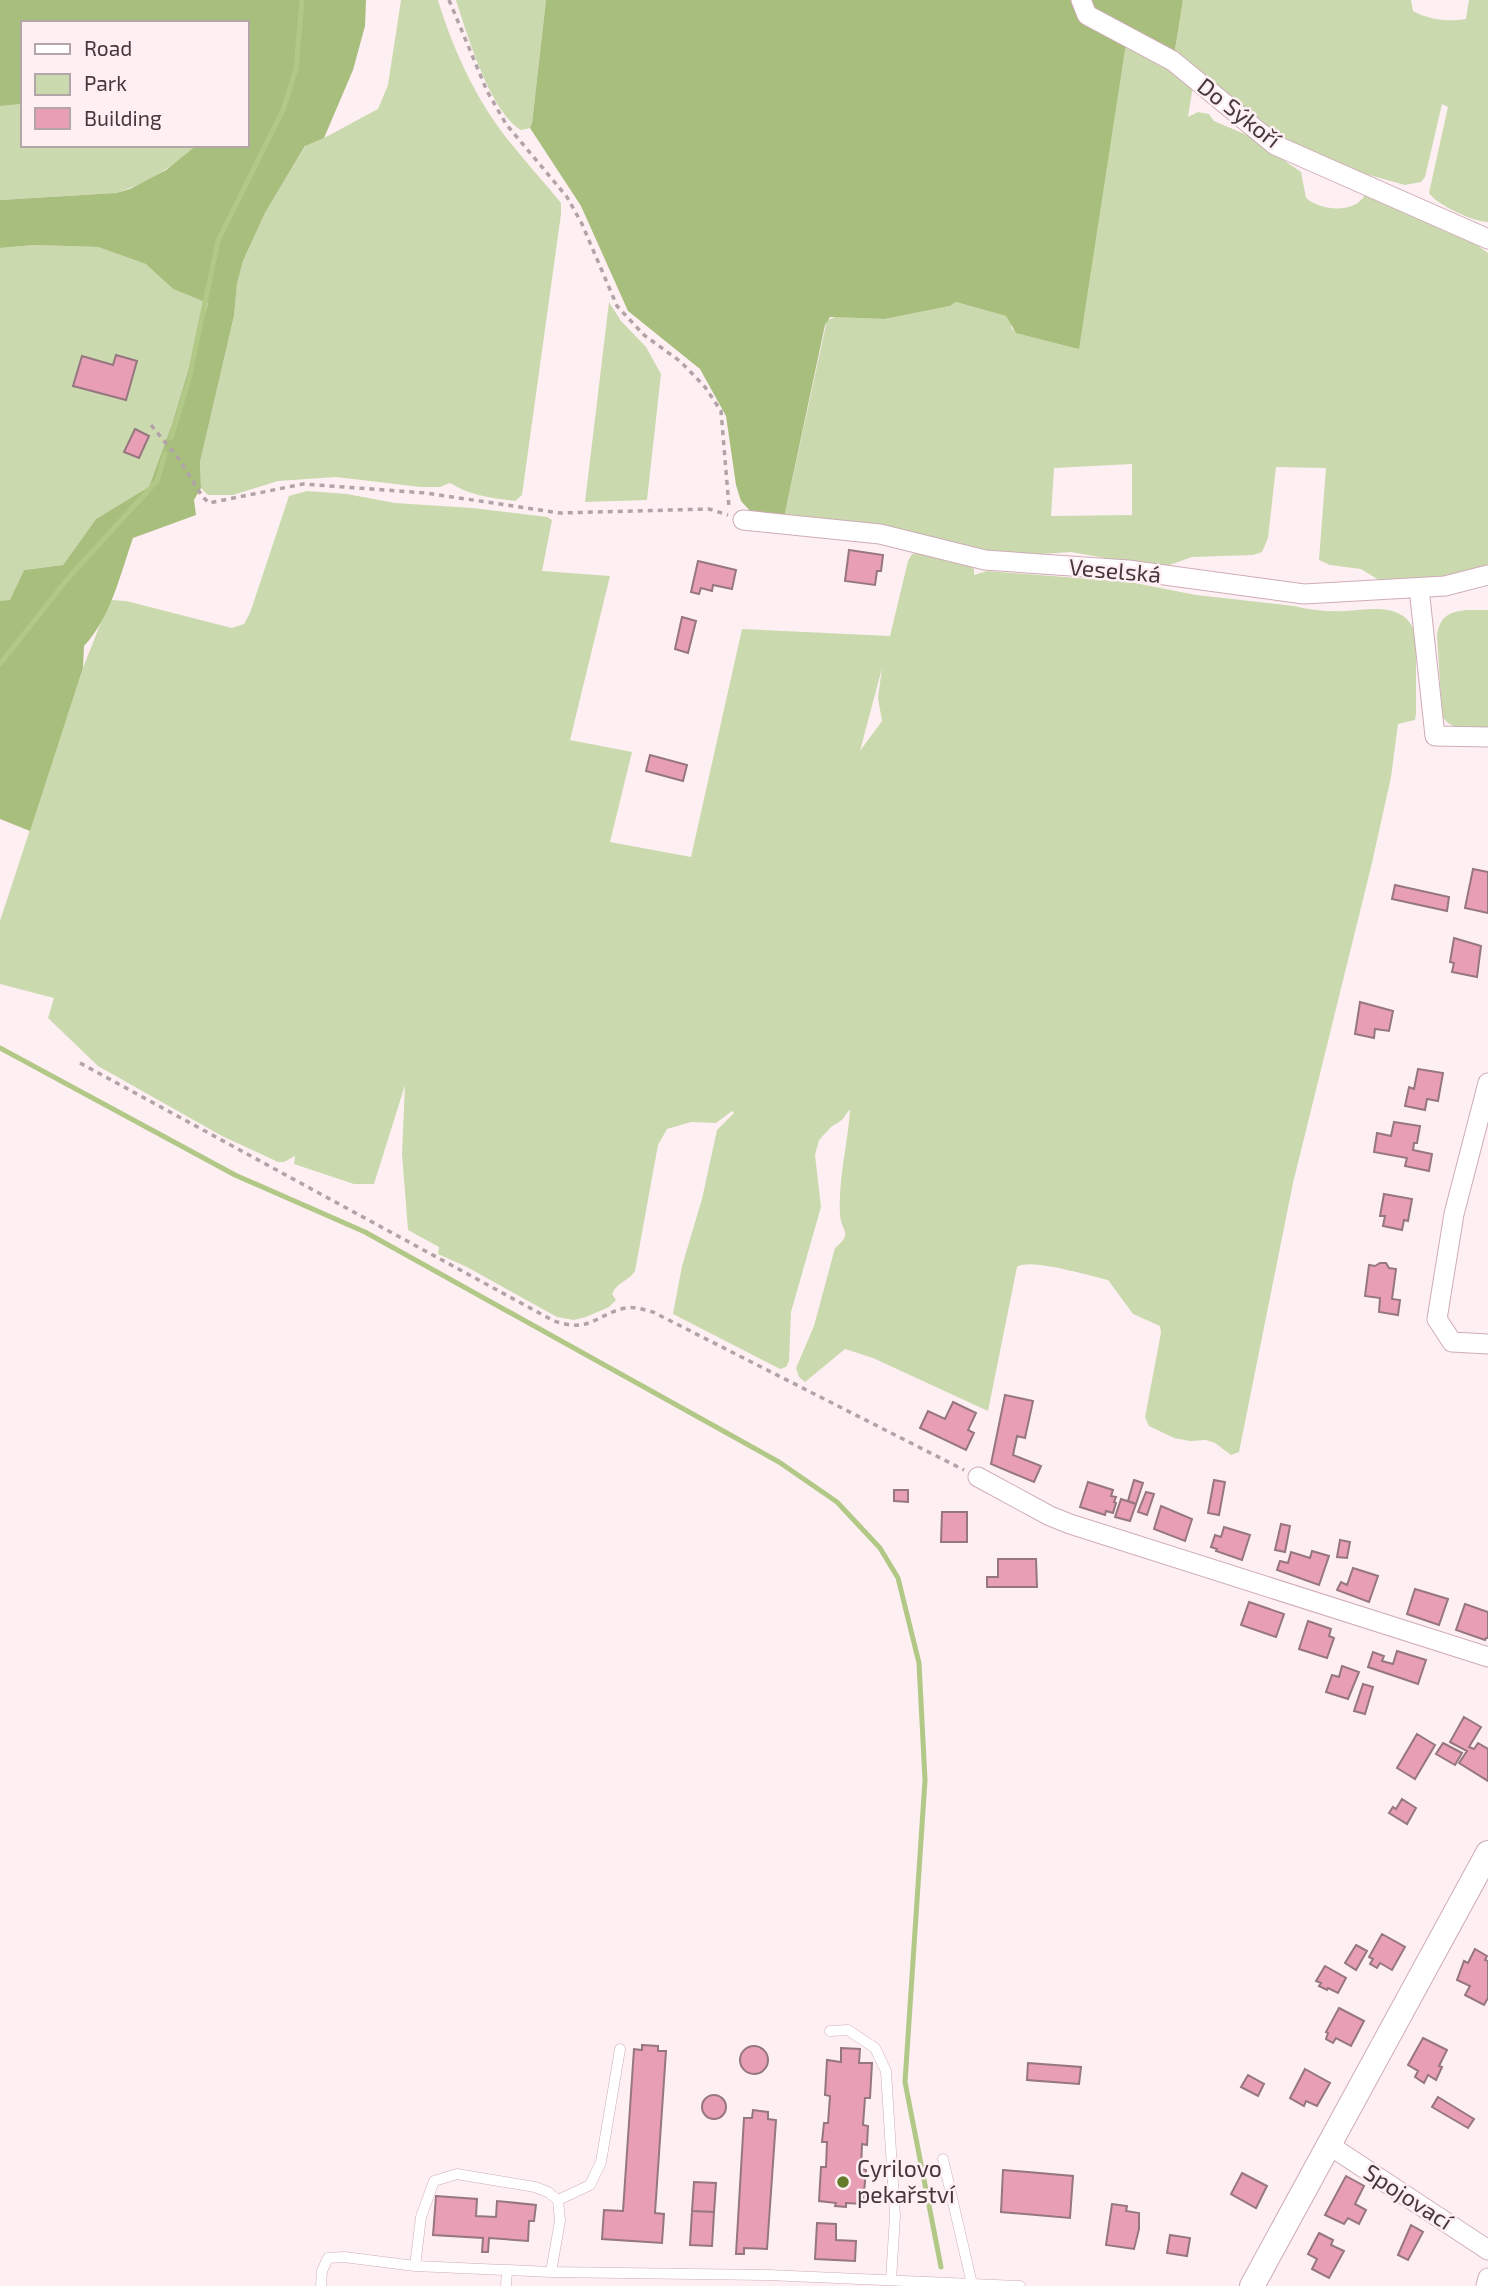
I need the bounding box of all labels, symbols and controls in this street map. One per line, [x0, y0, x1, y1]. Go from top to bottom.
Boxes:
legend [21, 21, 248, 147]
text: Road [84, 35, 132, 60]
text: Park [84, 70, 127, 95]
street label: Do Sýkoří [1192, 71, 1288, 154]
text: Building [84, 105, 162, 130]
street label: Veselská [1068, 552, 1162, 588]
place label: Cyrilovo pekařství [857, 2154, 956, 2208]
street label: Spojovací [1359, 2157, 1459, 2236]
marker: Cyrilovo pekařství [835, 2174, 851, 2190]

